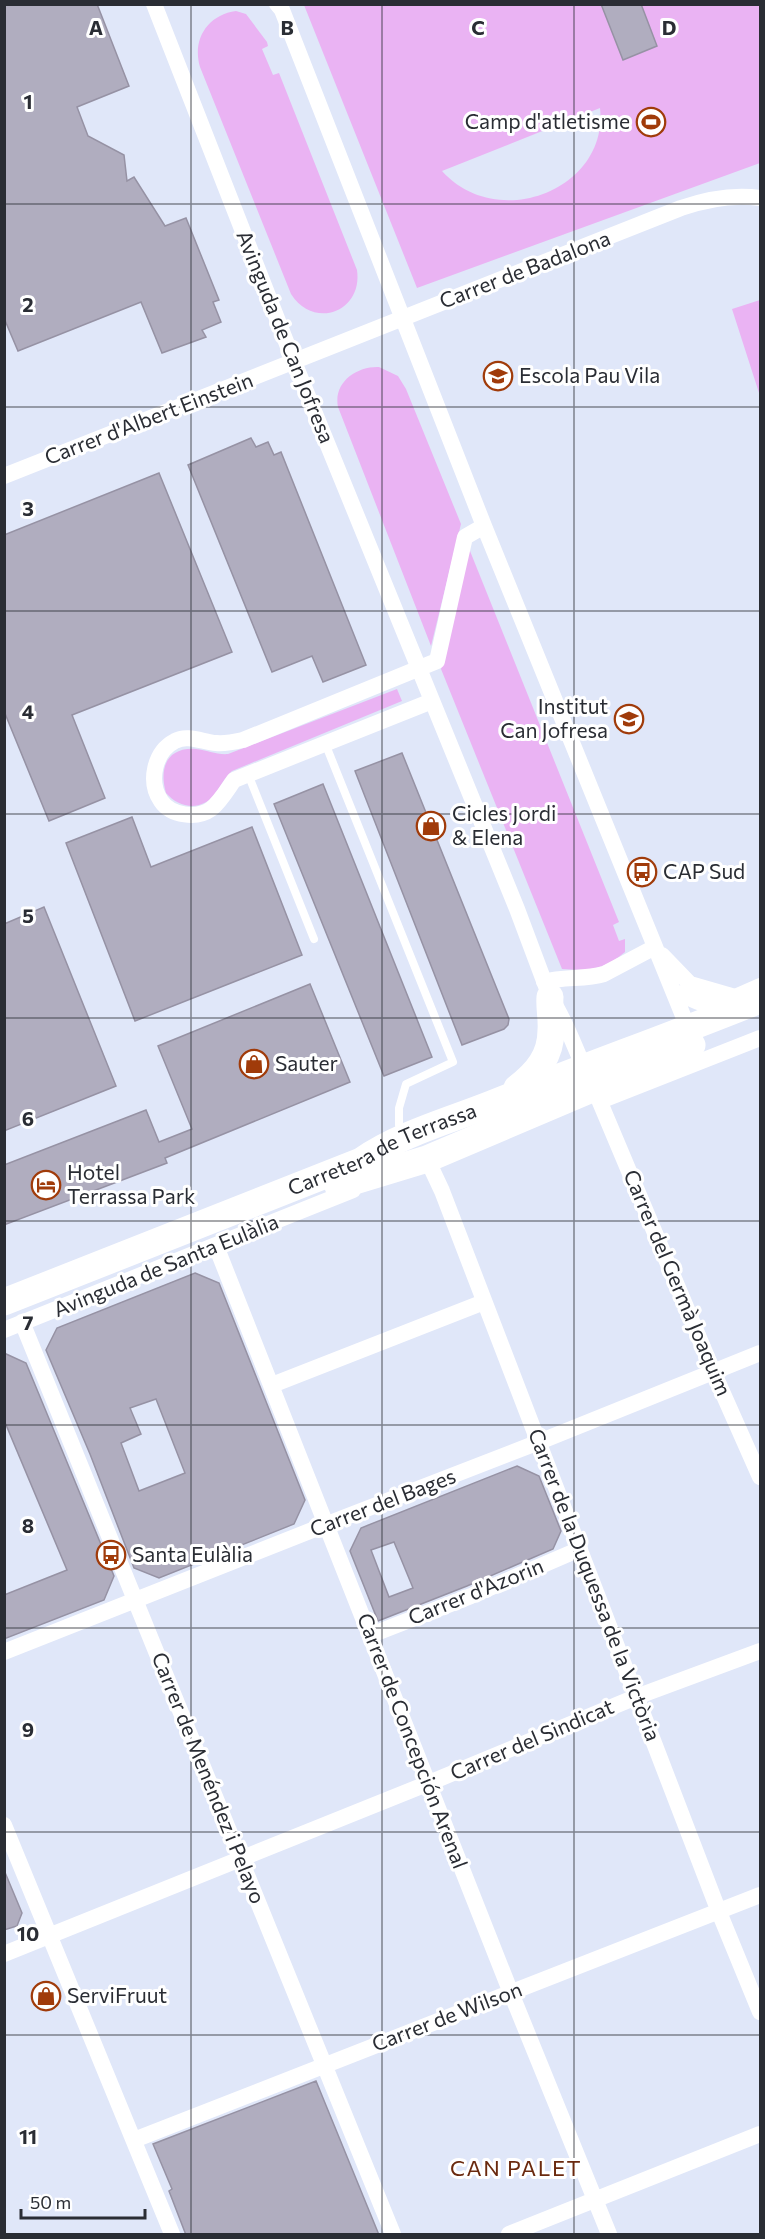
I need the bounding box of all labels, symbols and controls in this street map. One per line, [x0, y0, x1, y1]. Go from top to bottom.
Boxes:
text: A [89, 15, 103, 39]
text: B [280, 15, 294, 39]
text: C [471, 15, 485, 39]
text: D [662, 15, 676, 39]
text: 1 [23, 89, 33, 113]
sports icon: Camp d'atletisme [635, 106, 667, 138]
place label: Camp d'atletisme [465, 108, 630, 133]
street label: Carrer de Badalona [435, 224, 613, 313]
street label: Avinguda de Can Jofresa [232, 226, 341, 446]
text: 2 [22, 292, 34, 316]
school or university icon: Escola Pau Vila [482, 360, 514, 392]
place label: Escola Pau Vila [519, 362, 660, 387]
street label: Carrer d'Albert Einstein [41, 366, 256, 469]
text: 3 [22, 496, 34, 520]
place label: Institut Can Jofresa [500, 693, 608, 742]
text: 4 [22, 699, 34, 723]
school or university icon: Institut Can Jofresa [613, 703, 645, 735]
place label: Cicles Jordi & Elena [452, 800, 556, 849]
shop icon: Cicles Jordi & Elena [415, 810, 447, 842]
bus stop icon: CAP Sud [626, 856, 658, 888]
place label: CAP Sud [663, 858, 745, 883]
text: 5 [22, 903, 34, 927]
shop icon: Sauter [238, 1048, 270, 1080]
place label: Sauter [275, 1050, 338, 1075]
street label: Carretera de Terrassa [284, 1097, 479, 1200]
text: 6 [22, 1106, 34, 1130]
place label: Hotel Terrassa Park [67, 1159, 196, 1208]
street label: Carrer del Germà Joaquim [619, 1166, 737, 1399]
hotel icon: Hotel Terrassa Park [30, 1169, 62, 1201]
street label: Avinguda de Santa Eulàlia [49, 1208, 282, 1321]
text: 7 [23, 1310, 34, 1334]
street label: Carrer de la Duquessa de la Victòria [524, 1425, 667, 1744]
street label: Carrer del Bages [306, 1462, 459, 1541]
text: 8 [22, 1513, 34, 1537]
bus stop icon: Santa Eulàlia [95, 1539, 127, 1571]
place label: Santa Eulàlia [132, 1541, 253, 1566]
street label: Carrer d'Azorin [404, 1552, 547, 1629]
street label: Carrer de Concepción Arenal [353, 1609, 474, 1872]
street label: Carrer de Menéndez i Pelayo [147, 1648, 271, 1907]
street label: Carrer del Sindicat [446, 1693, 617, 1784]
text: 9 [22, 1717, 34, 1741]
text: 10 [17, 1921, 39, 1945]
street label: Carrer de Wilson [368, 1975, 525, 2056]
shop icon: ServiFruut [30, 1980, 62, 2012]
place label: ServiFruut [67, 1982, 167, 2007]
text: 11 [19, 2124, 37, 2148]
district label: CAN PALET [450, 2154, 582, 2181]
scale bar [21, 2182, 146, 2220]
text: 50 m [30, 2191, 71, 2213]

